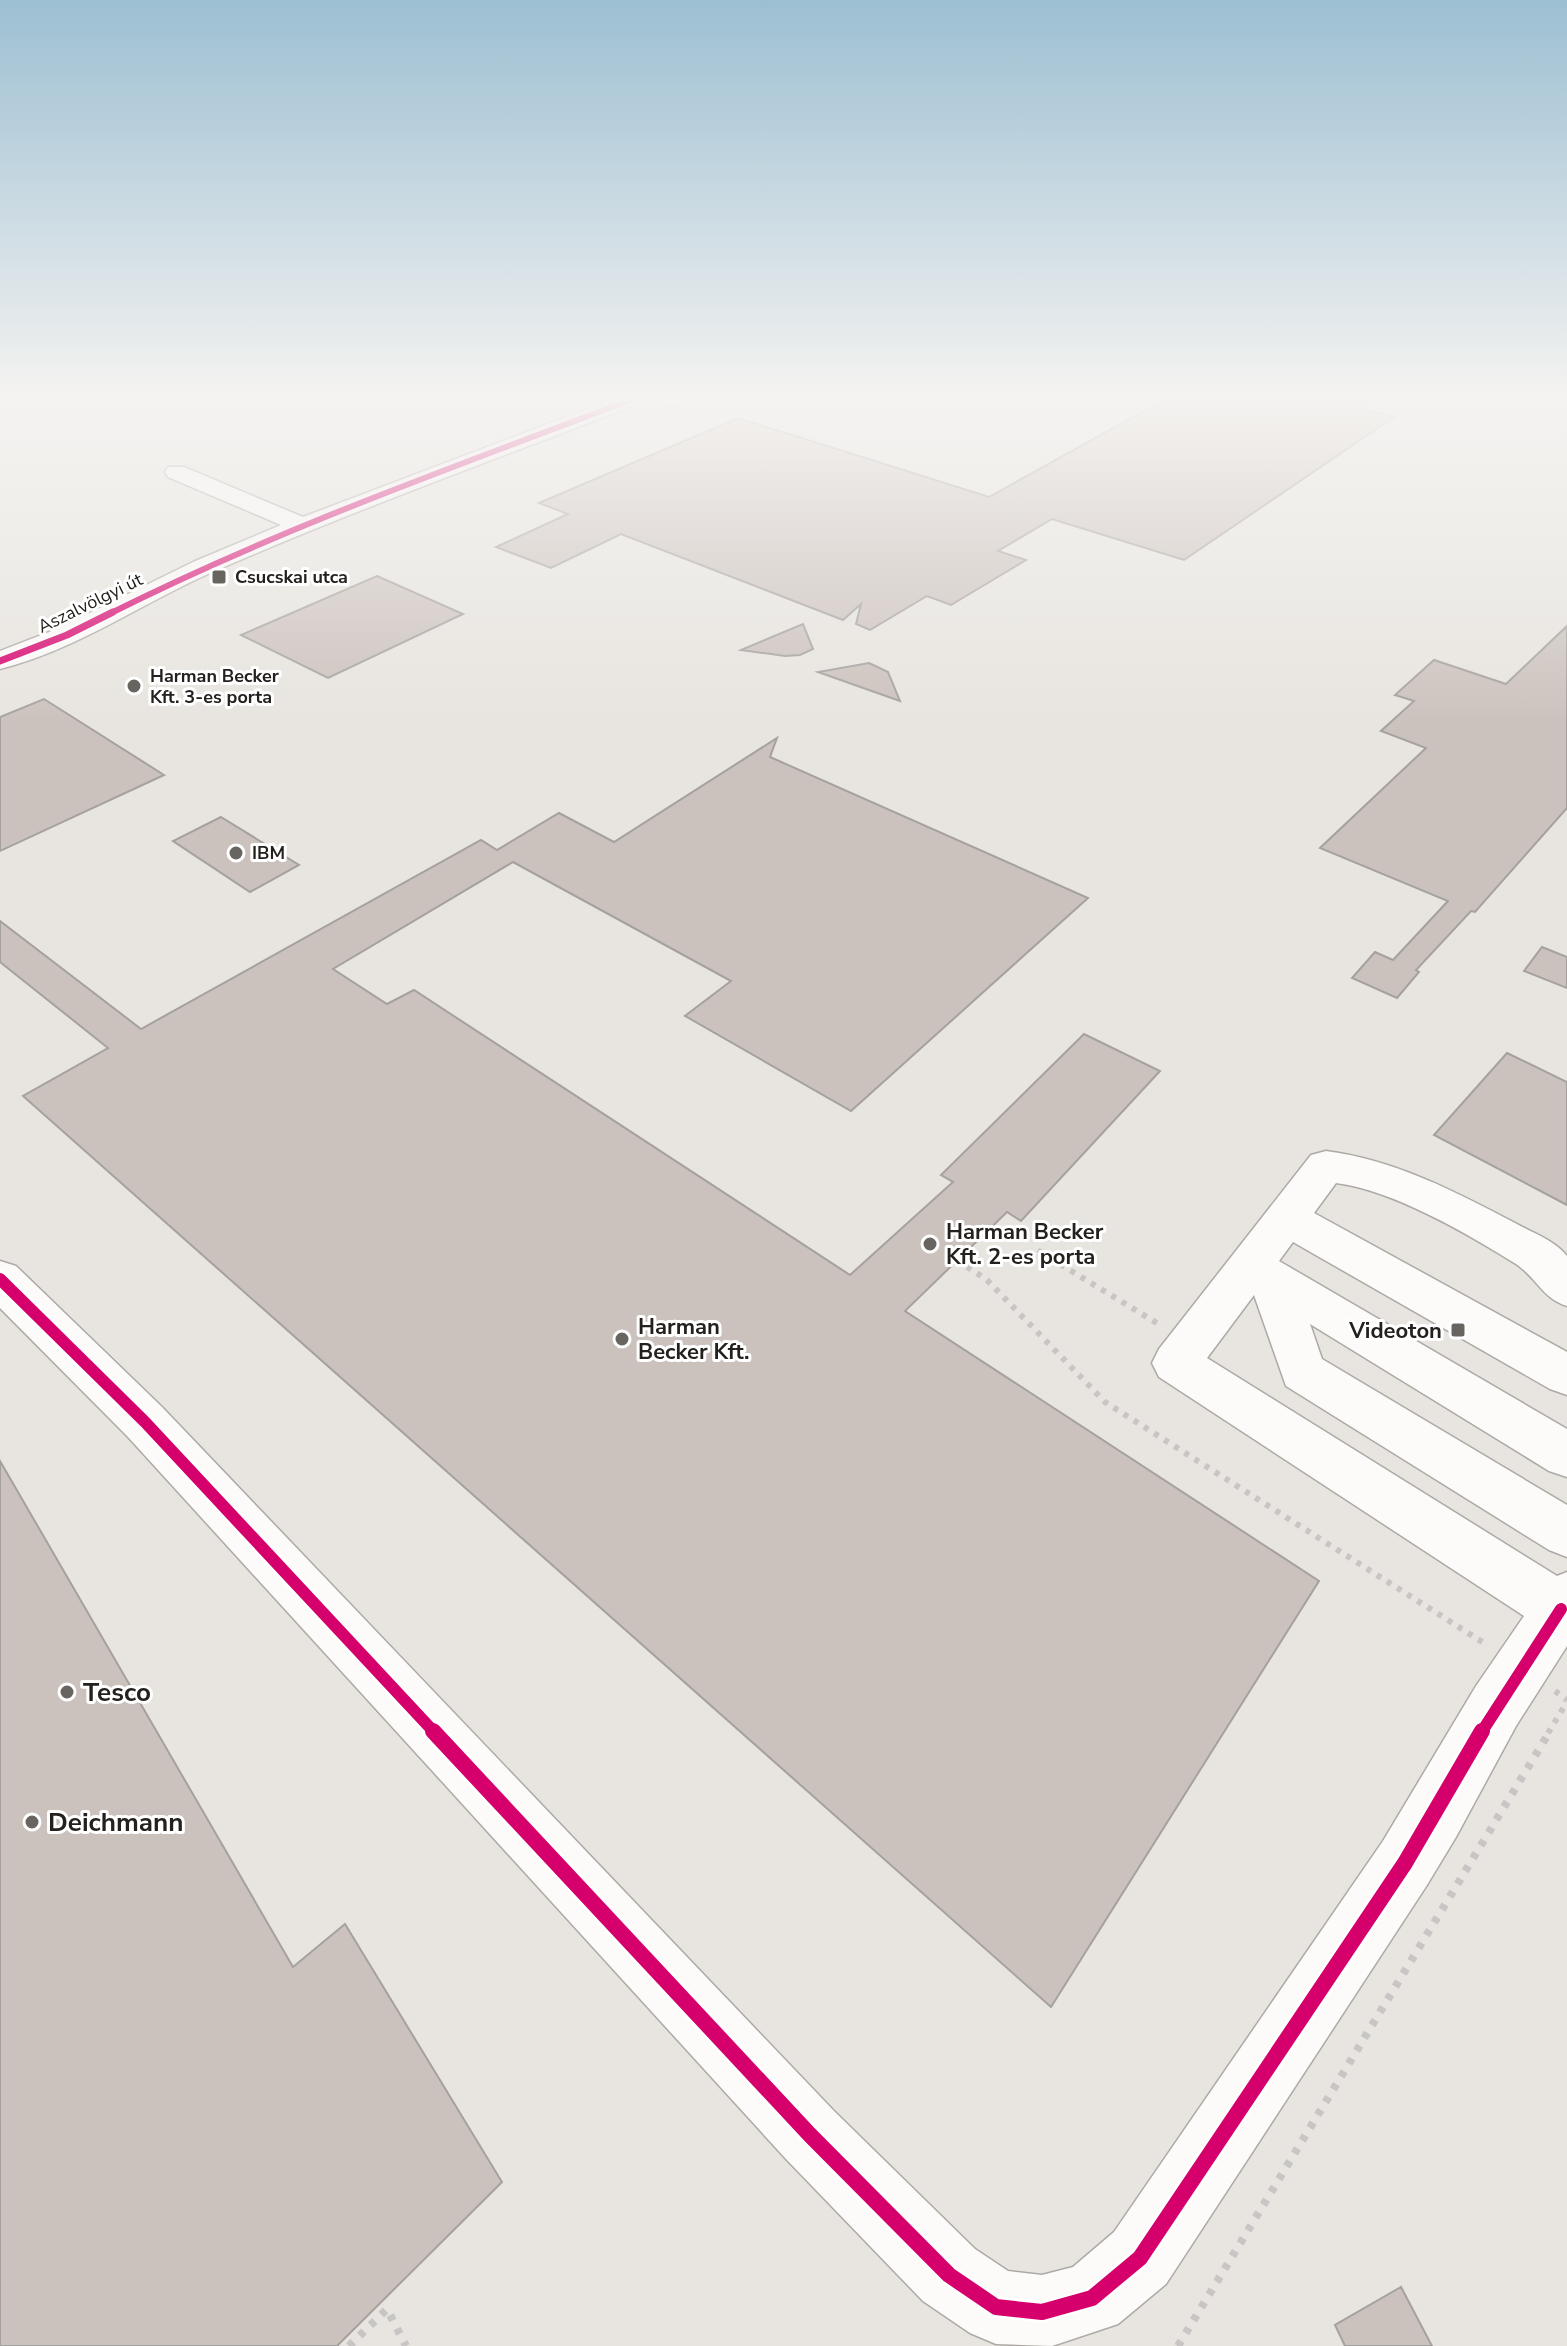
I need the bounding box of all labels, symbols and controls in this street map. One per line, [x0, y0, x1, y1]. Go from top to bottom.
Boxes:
place label: Csucskai utca [235, 565, 348, 589]
street label: Aszalvölgyi út [34, 567, 147, 639]
marker: Csucskai utca [210, 568, 228, 586]
place label: Harman Becker Kft. 3-es porta [150, 664, 279, 709]
marker: Harman Becker Kft. 3-es porta [125, 677, 143, 695]
place label: IBM [252, 841, 285, 865]
marker: IBM [227, 844, 245, 862]
place label: Harman Becker Kft. 2-es porta [946, 1217, 1104, 1272]
marker: Harman Becker Kft. 2-es porta [921, 1235, 939, 1253]
place label: Harman Becker Kft. [638, 1312, 750, 1367]
place label: Videoton [1348, 1316, 1442, 1346]
marker: Videoton [1449, 1321, 1467, 1339]
marker: Harman Becker Kft. [613, 1330, 631, 1348]
place label: Tesco [83, 1675, 151, 1710]
marker: Tesco [58, 1683, 76, 1701]
place label: Deichmann [48, 1805, 183, 1840]
marker: Deichmann [23, 1813, 41, 1831]

